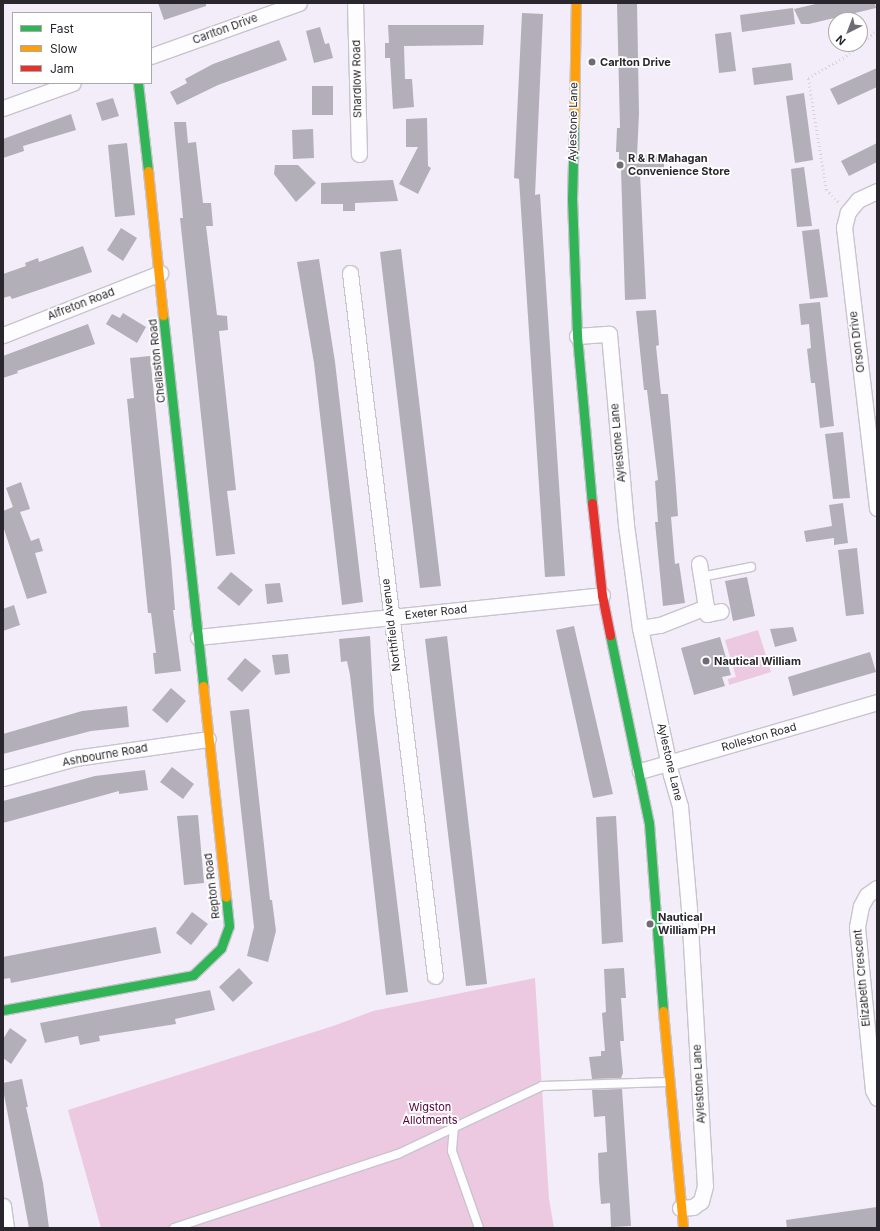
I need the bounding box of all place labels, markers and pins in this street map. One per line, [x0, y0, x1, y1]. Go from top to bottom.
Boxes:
place label: Carlton Drive [600, 55, 671, 69]
marker: Carlton Drive [587, 57, 597, 67]
place label: R & R Mahagan Convenience Store [628, 152, 730, 178]
marker: R & R Mahagan Convenience Store [615, 160, 625, 170]
place label: Nautical William [714, 654, 801, 668]
marker: Nautical William [701, 656, 711, 666]
place label: Nautical William PH [658, 911, 716, 937]
marker: Nautical William PH [645, 919, 655, 929]

